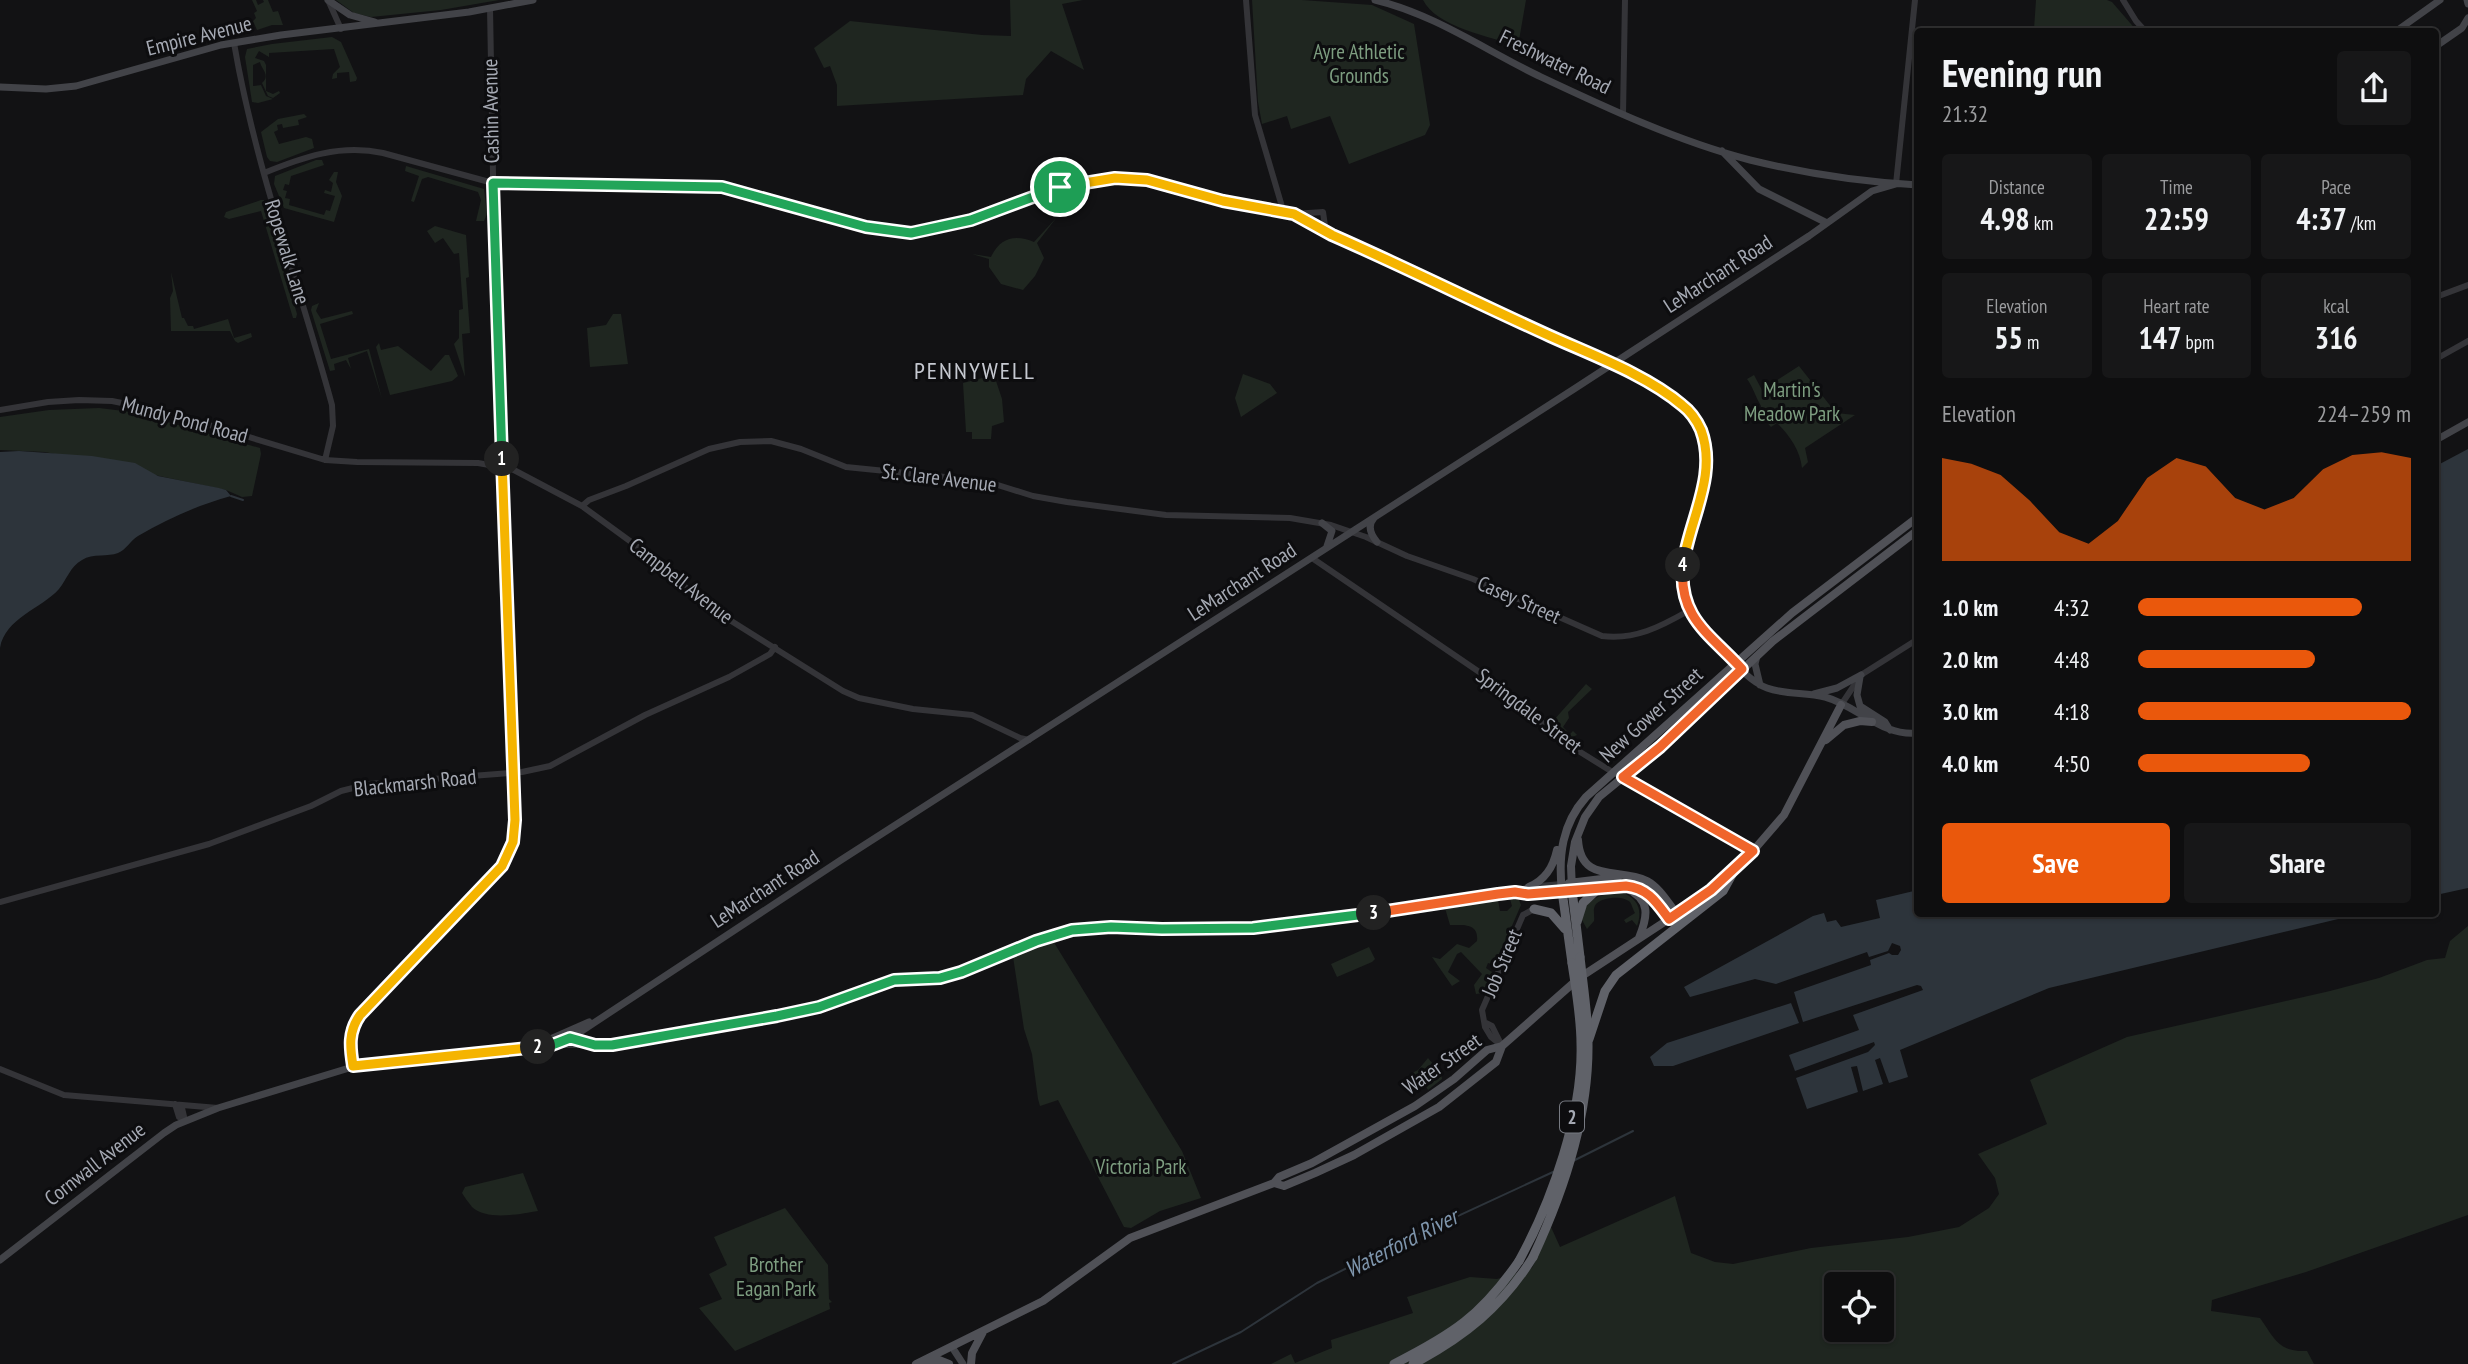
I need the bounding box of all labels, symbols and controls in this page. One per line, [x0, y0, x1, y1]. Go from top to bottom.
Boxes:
street label: Empire Avenue [143, 9, 254, 62]
street label: Freshwater Road [1495, 23, 1615, 100]
park label: Ayre Athletic Grounds [1313, 38, 1405, 89]
text: Evening run [1942, 48, 2102, 97]
button: share [2337, 51, 2411, 125]
street label: Cashin Avenue [476, 58, 505, 164]
text: 21:32 [1942, 99, 1988, 128]
pin [1030, 157, 1090, 217]
icon: arrive [1041, 168, 1079, 206]
text: Distance [1989, 175, 2045, 199]
text: Time [2160, 175, 2193, 199]
text: Pace [2321, 175, 2351, 199]
street label: Ropewalk Lane [259, 196, 316, 308]
text: 4.98 [1980, 199, 2030, 238]
text: 22:59 [2144, 199, 2209, 238]
text: 4:37 [2296, 199, 2347, 238]
text: km [2030, 211, 2053, 235]
text: /km [2347, 211, 2376, 235]
street label: LeMarchant Road [1658, 228, 1777, 319]
text: Elevation [1986, 294, 2047, 318]
text: Heart rate [2143, 294, 2210, 318]
text: kcal [2323, 294, 2349, 318]
text: 55 [1994, 318, 2023, 357]
text: 147 [2139, 318, 2182, 357]
text: 316 [2315, 318, 2358, 357]
text: m [2023, 330, 2039, 354]
text: bpm [2182, 330, 2214, 354]
district label: PENNYWELL [914, 355, 1036, 386]
park label: Martin's Meadow Park [1744, 376, 1840, 427]
street label: Mundy Pond Road [119, 390, 251, 449]
text: Elevation [1942, 399, 2016, 428]
text: 224–259 m [2317, 399, 2411, 428]
pin: 1 [484, 442, 520, 476]
text: 1 [497, 446, 506, 470]
street label: St. Clare Avenue [880, 457, 998, 498]
street label: Campbell Avenue [624, 531, 739, 630]
street label: LeMarchant Road [1182, 536, 1301, 627]
pin: 4 [1666, 548, 1700, 582]
text: 4 [1678, 552, 1687, 576]
street label: Casey Street [1473, 569, 1565, 630]
text: 1.0 km [1942, 593, 1998, 622]
text: 4:32 [2054, 593, 2090, 622]
text: 2.0 km [1942, 645, 1998, 674]
text: 4:48 [2054, 645, 2090, 674]
street label: New Gower Street [1593, 661, 1708, 768]
street label: Springdale Street [1471, 662, 1588, 759]
text: 3.0 km [1942, 697, 1998, 726]
text: 4:18 [2054, 697, 2090, 726]
text: 4.0 km [1942, 749, 1998, 778]
text: 4:50 [2054, 749, 2090, 778]
street label: Blackmarsh Road [352, 763, 478, 802]
button: Save [1942, 823, 2170, 903]
button: Share [2184, 823, 2411, 903]
street label: LeMarchant Road [705, 843, 824, 934]
pin: 3 [1356, 895, 1392, 930]
text: 3 [1369, 900, 1378, 924]
street label: Job Street [1475, 925, 1528, 1002]
street label: Water Street [1397, 1027, 1486, 1100]
pin: 2 [520, 1030, 556, 1064]
text: 2 [533, 1034, 542, 1058]
road number: 2 [1560, 1102, 1584, 1133]
street label: Cornwall Avenue [39, 1116, 151, 1211]
park label: Victoria Park [1095, 1153, 1186, 1180]
water label: Waterford River [1339, 1200, 1466, 1283]
park label: Brother Eagan Park [736, 1251, 816, 1302]
map controls [1824, 1272, 1894, 1342]
button: locate [1824, 1272, 1894, 1342]

